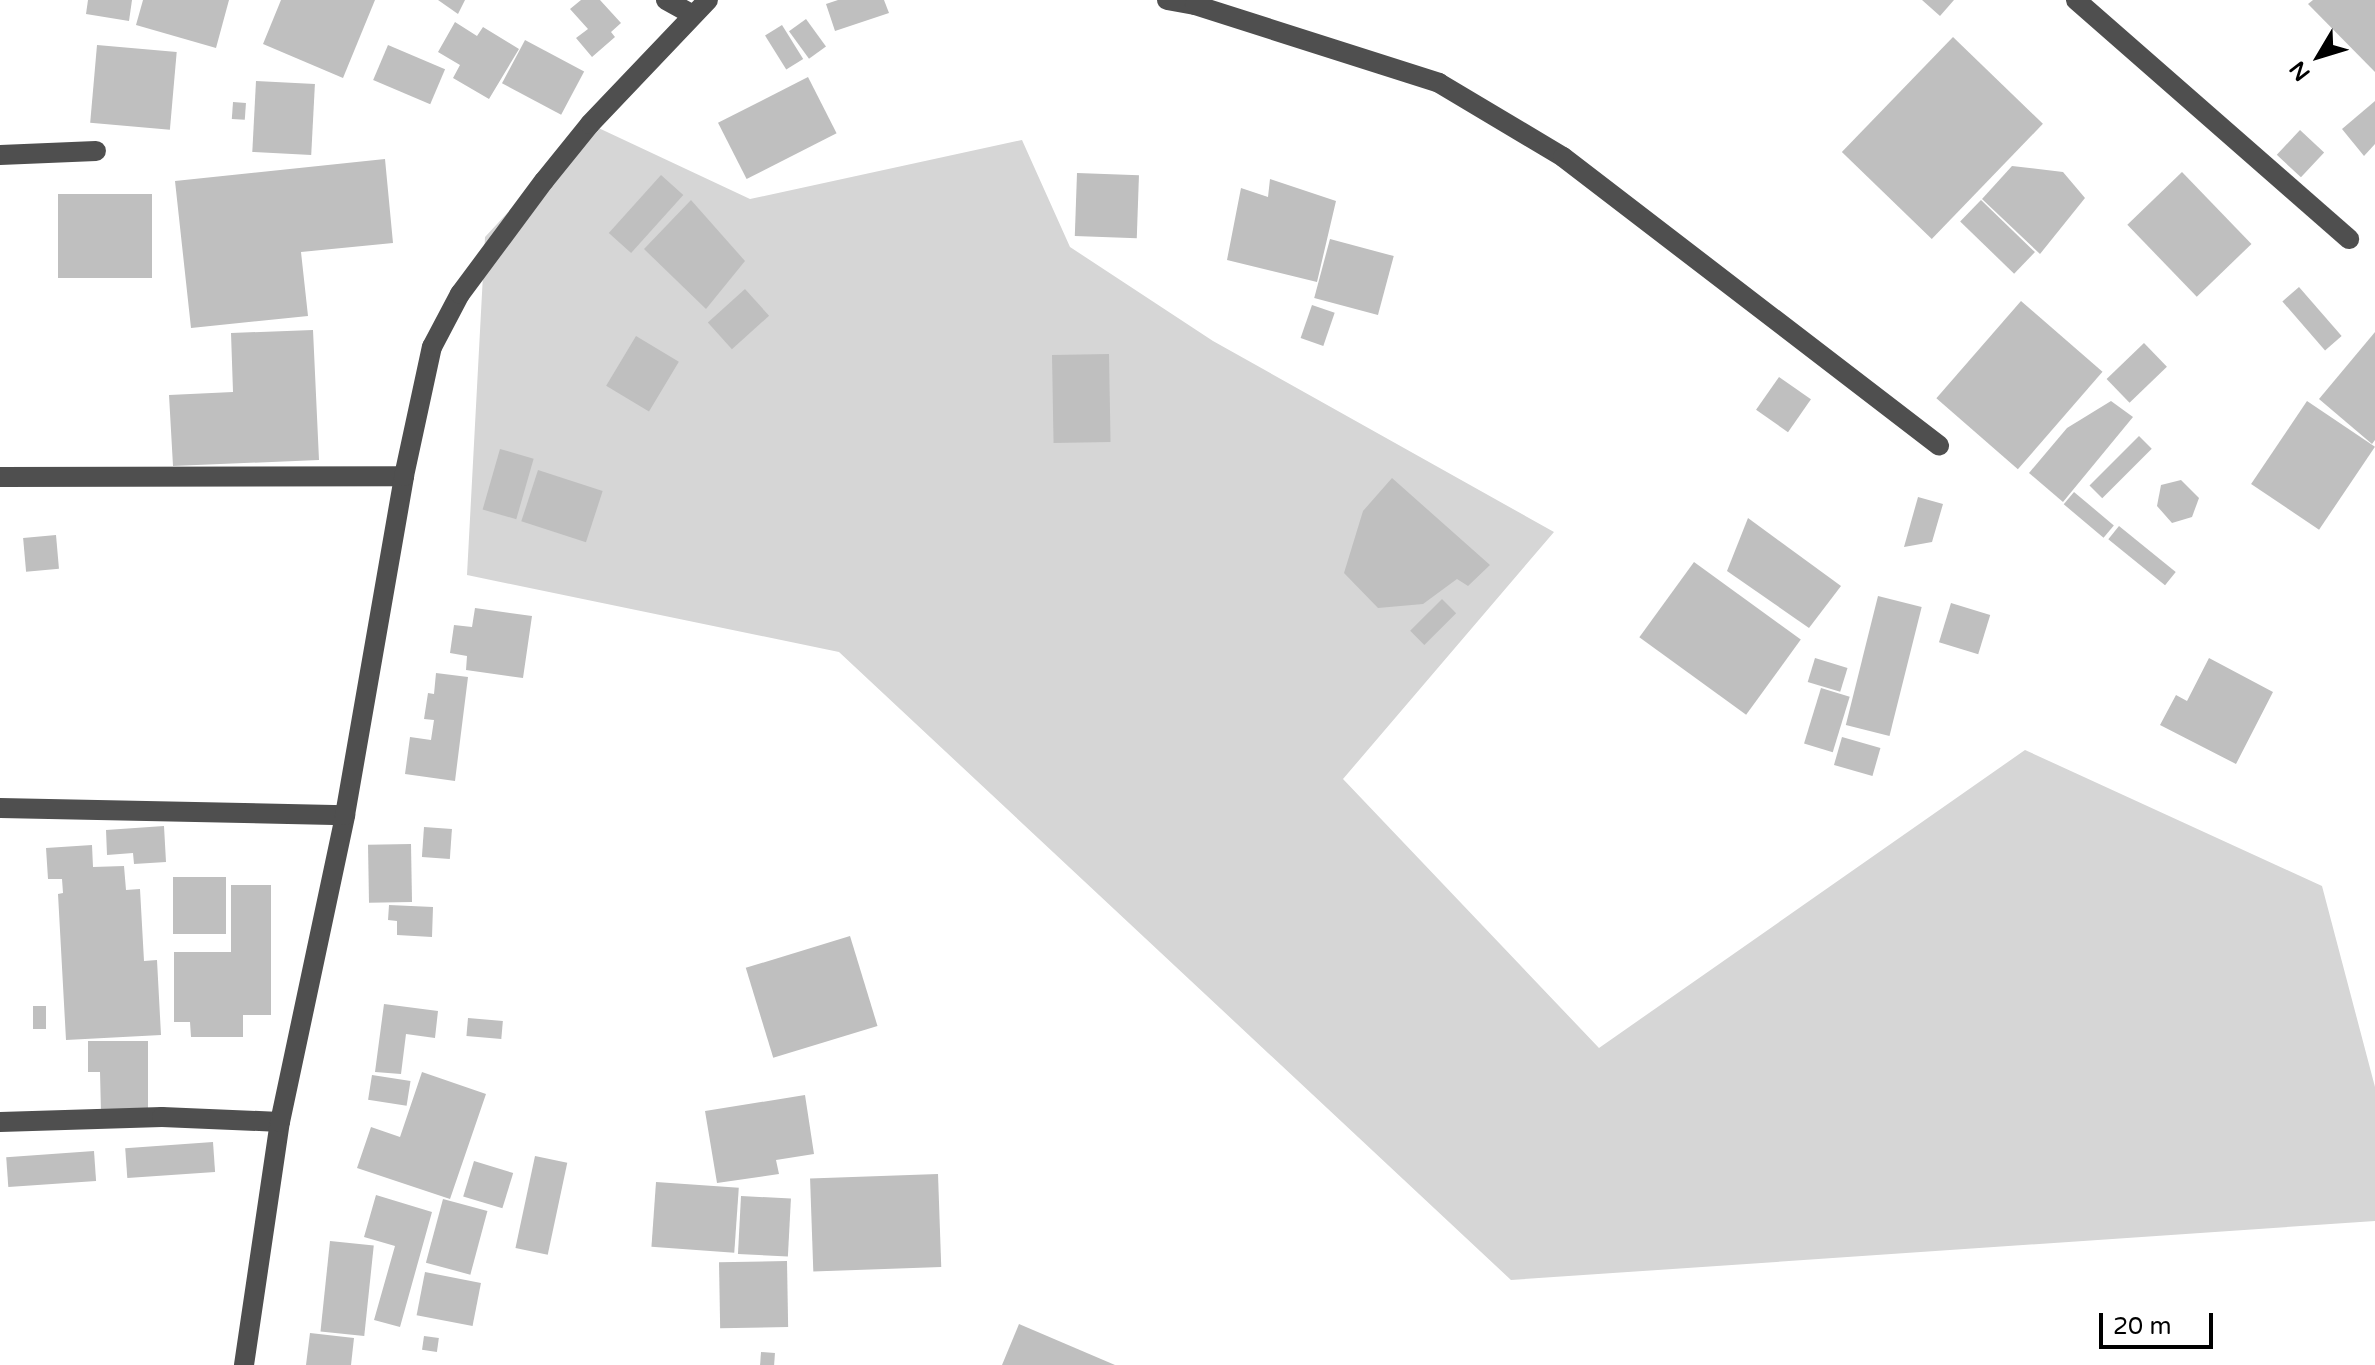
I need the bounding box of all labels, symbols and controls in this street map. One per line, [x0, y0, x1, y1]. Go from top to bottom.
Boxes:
north arrow [2279, 16, 2359, 96]
text: N [2284, 56, 2316, 86]
scale bar [2103, 1297, 2217, 1347]
text: 20 m [2113, 1312, 2171, 1341]

